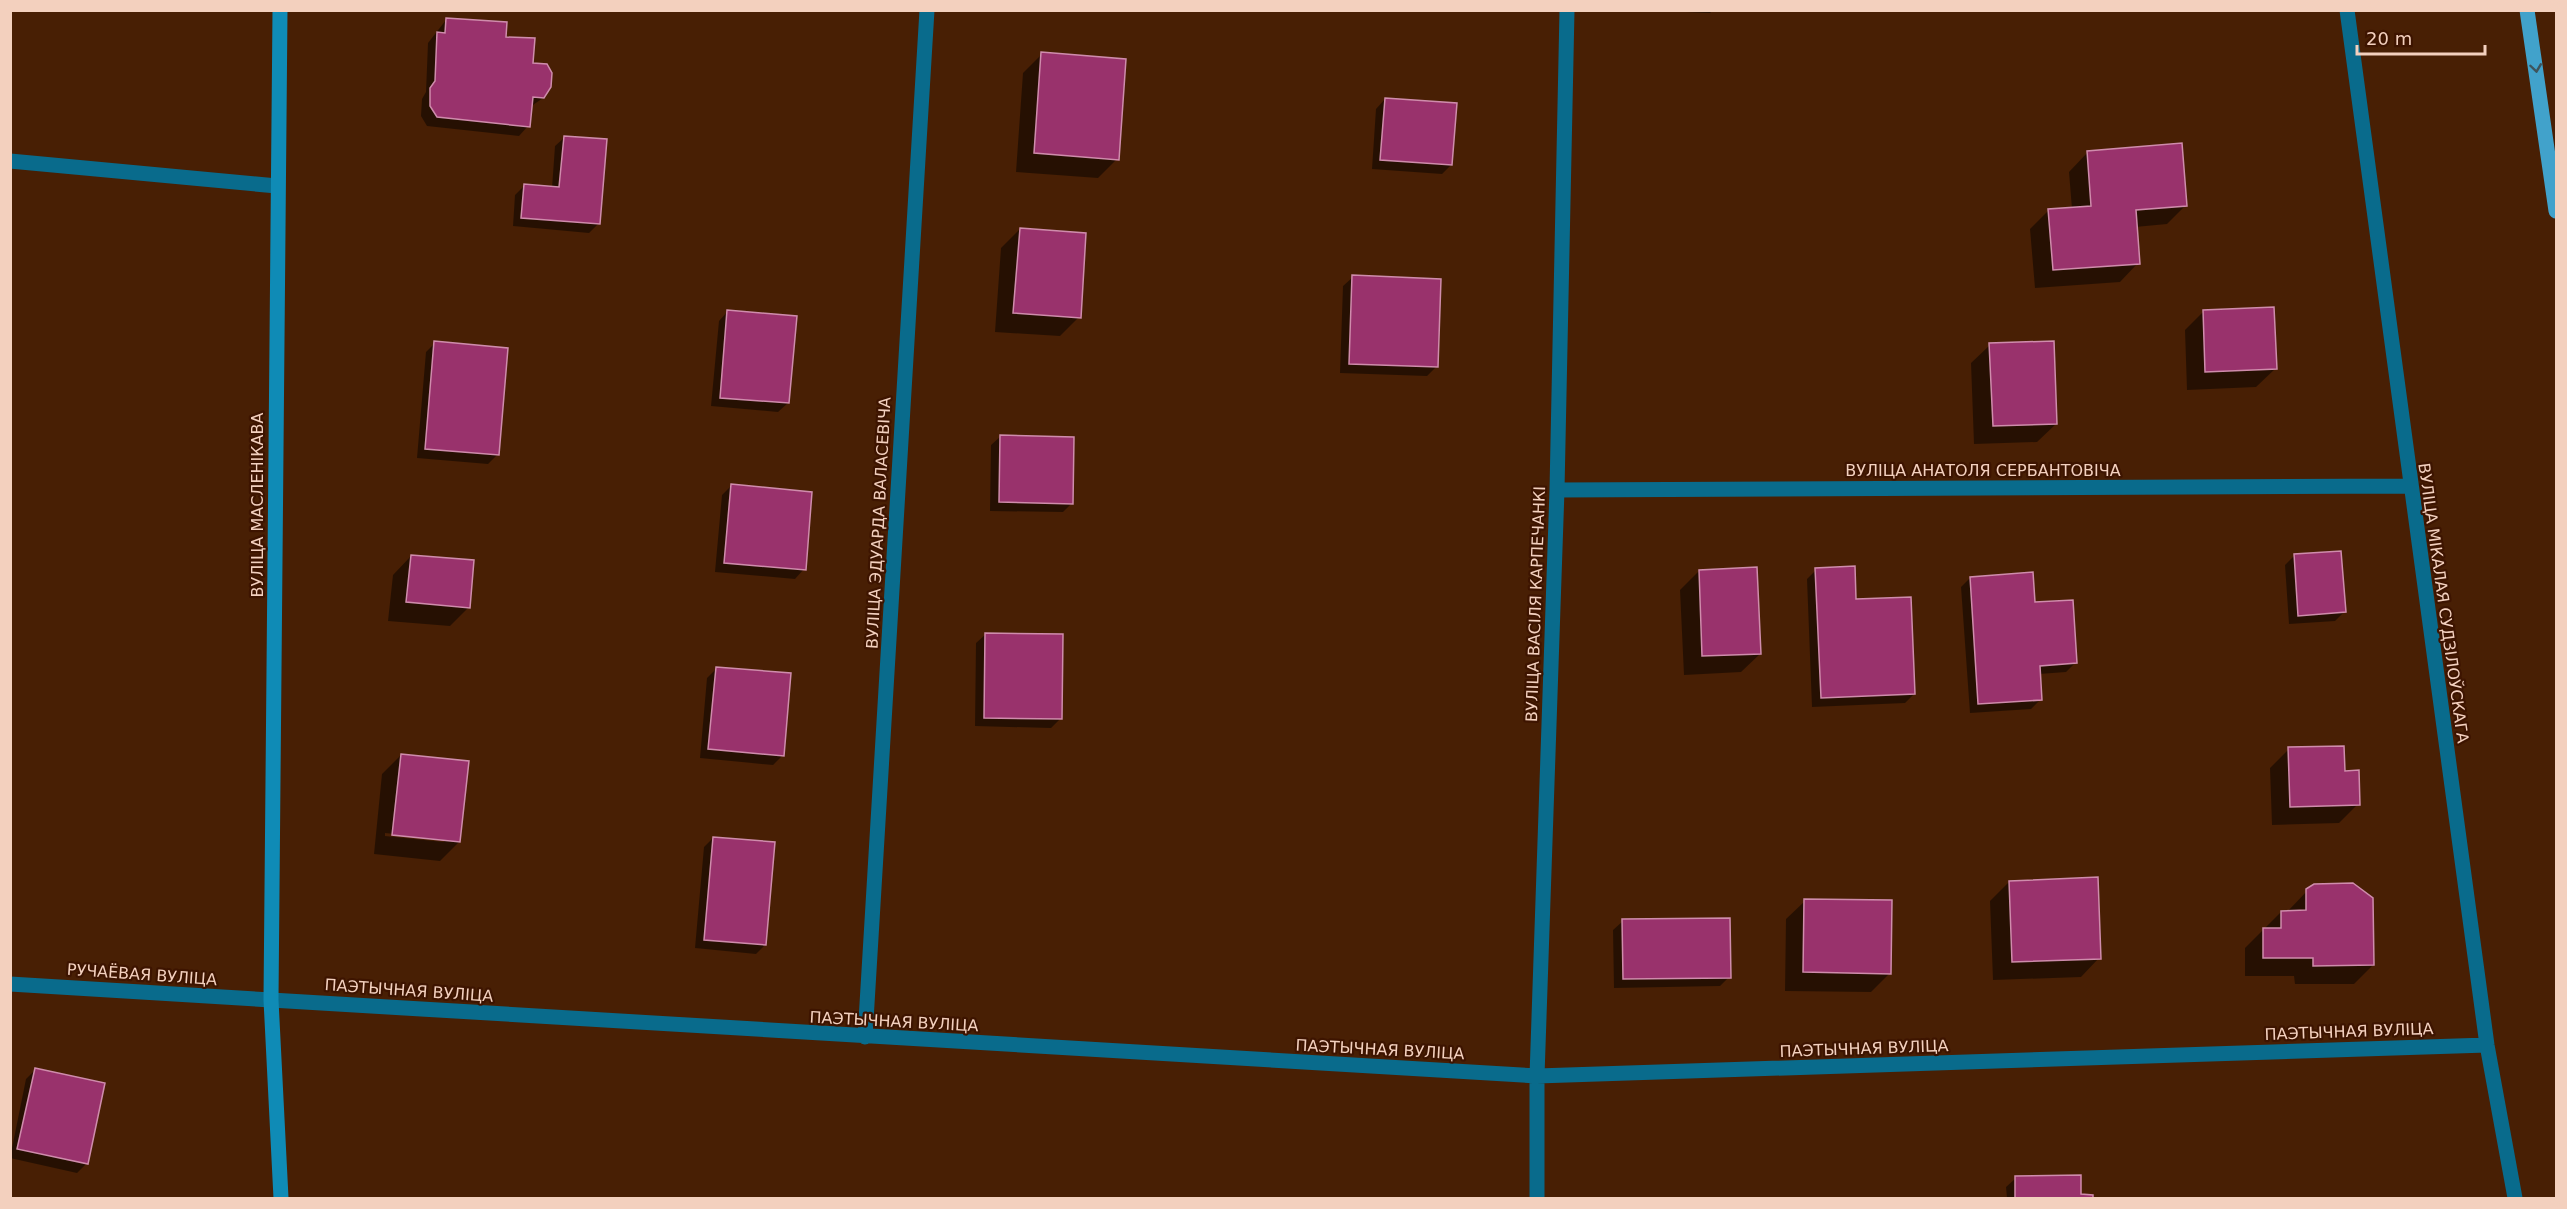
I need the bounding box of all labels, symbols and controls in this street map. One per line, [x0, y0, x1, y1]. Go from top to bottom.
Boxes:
scale bar [2357, 18, 2484, 56]
text: 20 m [2366, 28, 2412, 49]
one-way arrow [2529, 64, 2541, 73]
street label: ВУЛІЦА ЭДУАРДА ВАЛАСЕВІЧА [862, 397, 895, 649]
street label: ВУЛІЦА МАСЛЕНІКАВА [248, 412, 267, 597]
street label: ВУЛІЦА АНАТОЛЯ СЕРБАНТОВІЧА [1845, 461, 2121, 480]
street label: ВУЛІЦА МІКАЛАЯ СУДЗІЛОЎСКАГА [2414, 462, 2473, 745]
street label: ВУЛІЦА ВАСІЛЯ КАРПЕЧАНКІ [1522, 486, 1549, 722]
street label: РУЧАЁВАЯ ВУЛІЦА [66, 960, 218, 989]
street label: ПАЭТЫЧНАЯ ВУЛІЦА [324, 975, 494, 1006]
street label: ПАЭТЫЧНАЯ ВУЛІЦА [809, 1008, 979, 1035]
street label: ПАЭТЫЧНАЯ ВУЛІЦА [2264, 1019, 2434, 1044]
street label: ПАЭТЫЧНАЯ ВУЛІЦА [1295, 1036, 1465, 1063]
street label: ПАЭТЫЧНАЯ ВУЛІЦА [1779, 1036, 1949, 1061]

